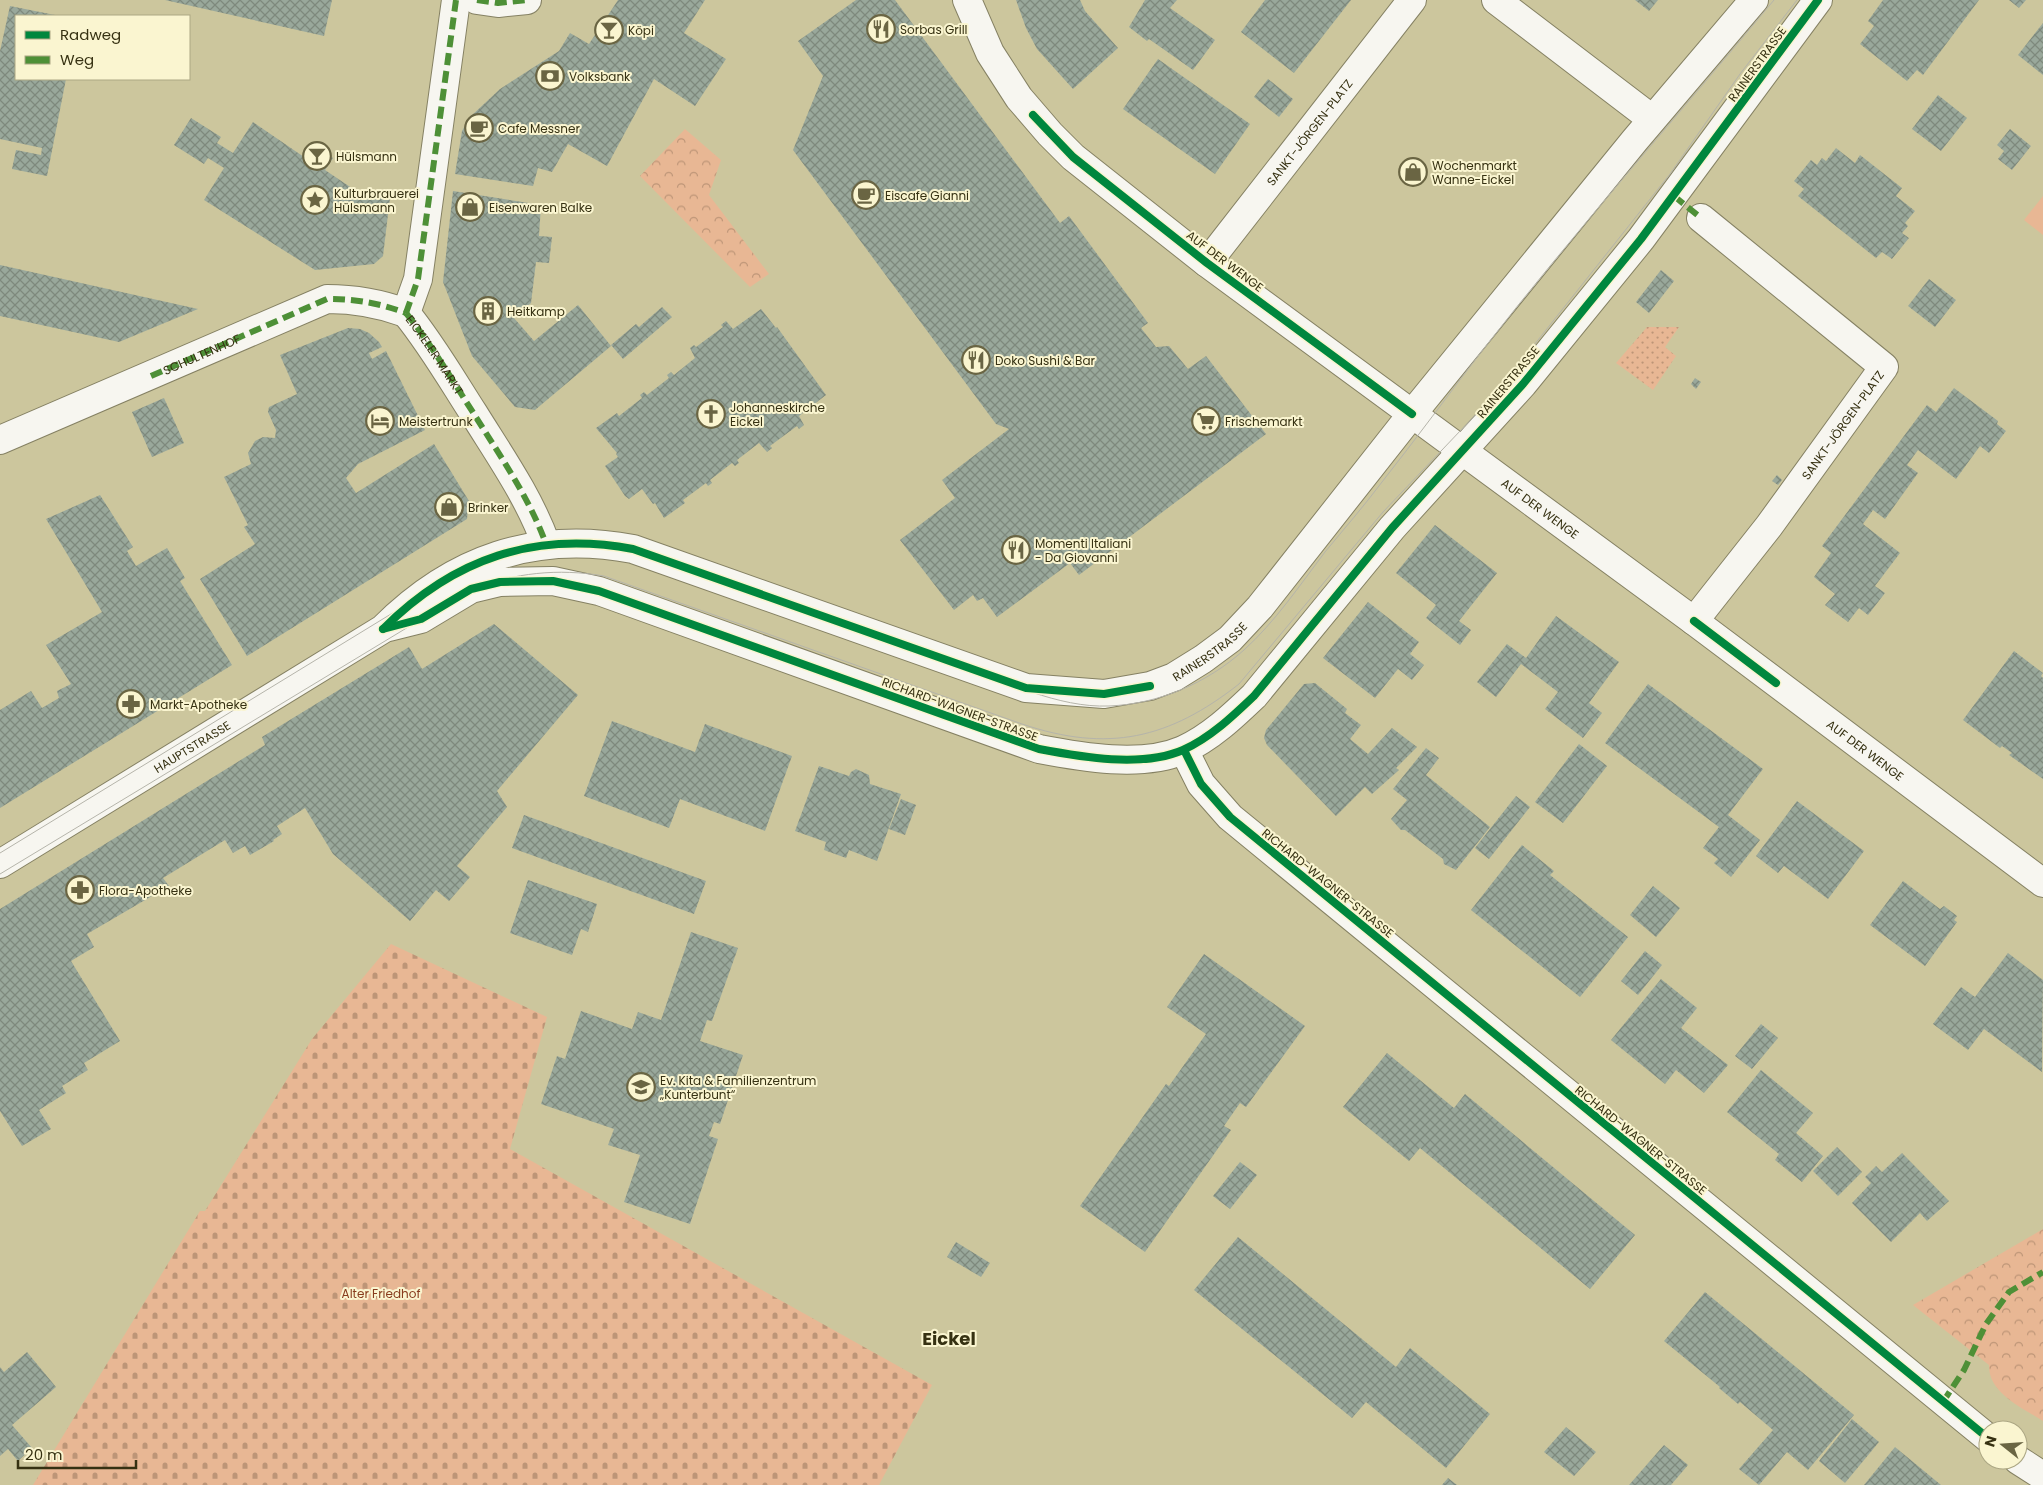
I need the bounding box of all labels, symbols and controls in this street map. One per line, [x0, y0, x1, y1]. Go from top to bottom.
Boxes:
restaurant icon: Sorbas Grill [866, 14, 896, 44]
legend [15, 15, 190, 80]
bar icon: Köpi [594, 15, 624, 45]
place label: Sorbas Grill [900, 21, 968, 38]
place label: Köpi [628, 22, 654, 39]
street label: RAINERSTRASSE [1724, 23, 1790, 105]
text: Radweg [60, 24, 121, 45]
text: Weg [60, 49, 94, 70]
bank icon: Volksbank [535, 61, 565, 91]
place label: Volksbank [569, 68, 631, 85]
street label: SANKT-JÖRGEN-PLATZ [1262, 75, 1356, 189]
cafe icon: Cafe Messner [464, 113, 494, 143]
place label: Cafe Messner [498, 120, 580, 137]
bar icon: Hülsmann [302, 141, 332, 171]
place label: Hülsmann [336, 148, 397, 165]
shop icon: Wochenmarkt Wanne-Eickel [1398, 157, 1428, 187]
place label: Wochenmarkt Wanne-Eickel [1432, 157, 1517, 188]
cafe icon: Eiscafe Gianni [851, 180, 881, 210]
place icon: Kulturbrauerei Hülsmann [300, 185, 330, 215]
place label: Kulturbrauerei Hülsmann [334, 185, 419, 216]
place label: Eiscafe Gianni [885, 187, 969, 204]
shop icon: Eisenwaren Balke [455, 192, 485, 222]
place label: Eisenwaren Balke [489, 199, 592, 216]
street label: AUF DER WENGE [1183, 226, 1267, 296]
building icon: Heitkamp [473, 296, 503, 326]
place label: Heitkamp [507, 303, 565, 320]
street label: EICKELER MARKT [402, 311, 468, 398]
street label: SCHULTENHOF [160, 330, 243, 378]
street label: RAINERSTRASSE [1473, 342, 1543, 422]
restaurant icon: Doko Sushi & Bar [961, 345, 991, 375]
place label: Doko Sushi & Bar [995, 352, 1096, 369]
street label: SANKT-JÖRGEN-PLATZ [1797, 367, 1887, 483]
church icon: Johanneskirche Eickel [696, 399, 726, 429]
place label: Johanneskirche Eickel [730, 399, 825, 430]
hotel icon: Meistertrunk [365, 406, 395, 436]
supermarket icon: Frischemarkt [1191, 406, 1221, 436]
place label: Meistertrunk [399, 413, 473, 430]
place label: Frischemarkt [1225, 413, 1303, 430]
street label: AUF DER WENGE [1498, 474, 1583, 542]
shop icon: Brinker [434, 492, 464, 522]
place label: Brinker [468, 499, 509, 516]
restaurant icon: Momenti Italiani - Da Giovanni [1001, 535, 1031, 565]
place label: Momenti Italiani - Da Giovanni [1035, 535, 1131, 566]
street label: RAINERSTRASSE [1169, 618, 1251, 685]
street label: RICHARD-WAGNER-STRASSE [880, 673, 1040, 745]
pharmacy icon: Markt-Apotheke [116, 689, 146, 719]
place label: Markt-Apotheke [150, 696, 247, 713]
street label: AUF DER WENGE [1823, 715, 1908, 784]
street label: HAUPTSTRASSE [150, 716, 233, 776]
street label: RICHARD-WAGNER-STRASSE [1258, 824, 1398, 942]
pharmacy icon: Flora-Apotheke [65, 875, 95, 905]
place label: Flora-Apotheke [99, 882, 192, 899]
school or university icon: Ev. Kita & Familienzentrum „Kunterbunt“ [626, 1072, 656, 1102]
place label: Ev. Kita & Familienzentrum „Kunterbunt“ [659, 1072, 816, 1103]
street label: RICHARD-WAGNER-STRASSE [1571, 1081, 1711, 1199]
park label: Alter Friedhof [342, 1285, 420, 1302]
district label: Eickel [922, 1326, 976, 1351]
north arrow [1978, 1420, 2028, 1470]
text: N [1979, 1433, 2002, 1449]
scale bar [18, 1438, 135, 1470]
text: 20 m [25, 1444, 63, 1465]

